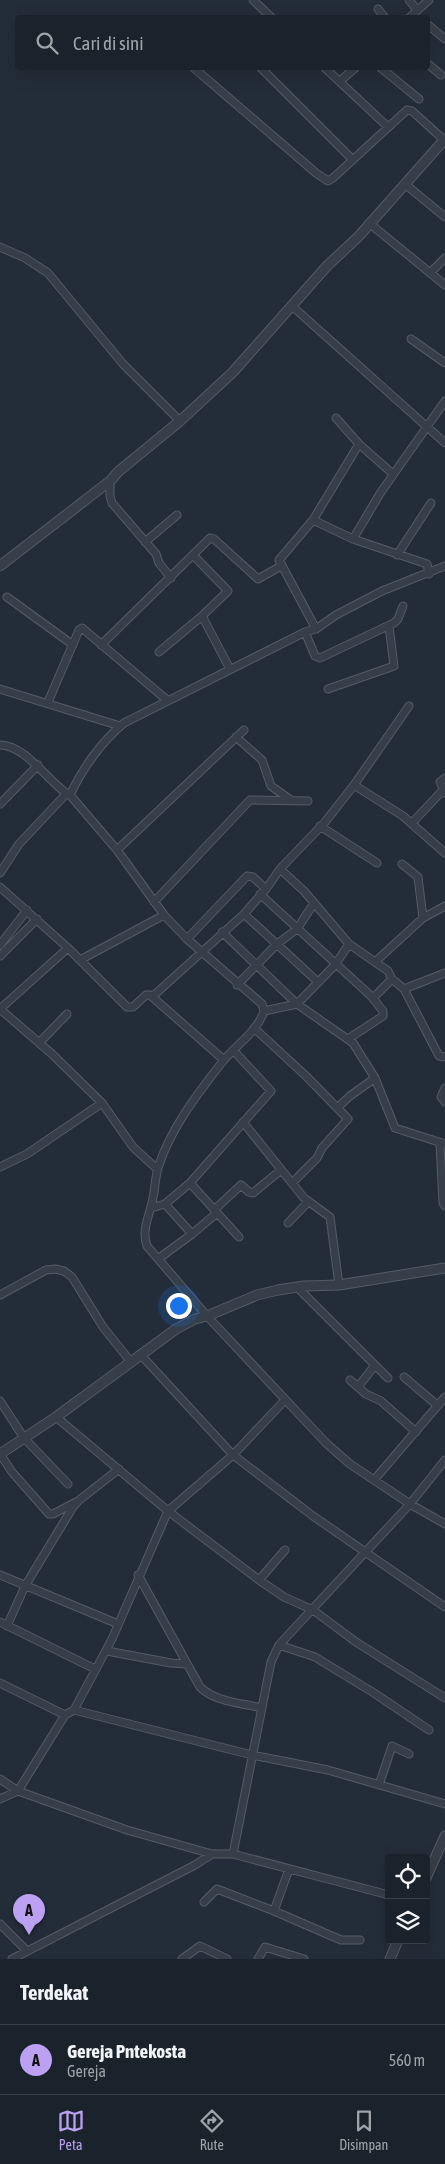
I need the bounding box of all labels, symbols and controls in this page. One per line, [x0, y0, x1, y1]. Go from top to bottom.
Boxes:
search box [15, 15, 430, 70]
icon: search [33, 29, 61, 57]
text: Cari di sini [73, 32, 144, 54]
your location [166, 1293, 192, 1319]
map controls [385, 1854, 430, 1944]
button: locate [385, 1854, 430, 1899]
pin: A [13, 1894, 45, 1935]
button: layers [385, 1899, 430, 1944]
text: Terdekat [20, 1980, 88, 2004]
text: Gereja Pntekosta [67, 2040, 186, 2062]
text: A [32, 2051, 40, 2069]
text: 560 m [389, 2051, 425, 2069]
text: Gereja [67, 2062, 106, 2080]
tab: Peta [57, 2107, 85, 2153]
tab: Rute [198, 2107, 226, 2153]
tab: Disimpan [339, 2107, 388, 2153]

